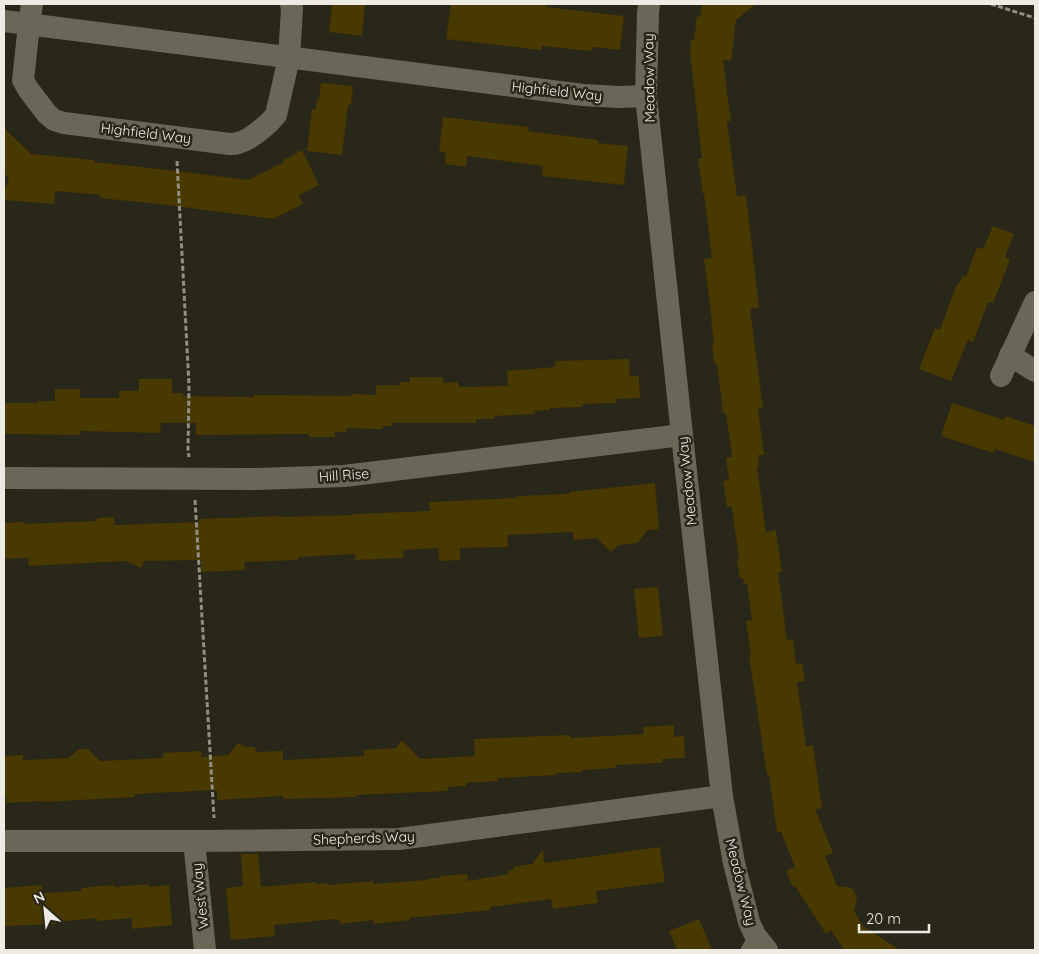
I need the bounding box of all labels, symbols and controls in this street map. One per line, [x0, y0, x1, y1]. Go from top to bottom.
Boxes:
street label: Meadow Way [639, 33, 659, 123]
street label: Highfield Way [511, 77, 603, 105]
street label: Highfield Way [100, 119, 192, 147]
street label: Meadow Way [673, 436, 701, 526]
street label: Hill Rise [318, 464, 370, 486]
street label: Shepherds Way [313, 827, 415, 849]
street label: Meadow Way [721, 837, 761, 927]
street label: West Way [188, 862, 212, 930]
north arrow [20, 884, 70, 934]
text: N [30, 887, 48, 908]
scale bar [859, 902, 929, 934]
text: 20 m [866, 909, 901, 928]

